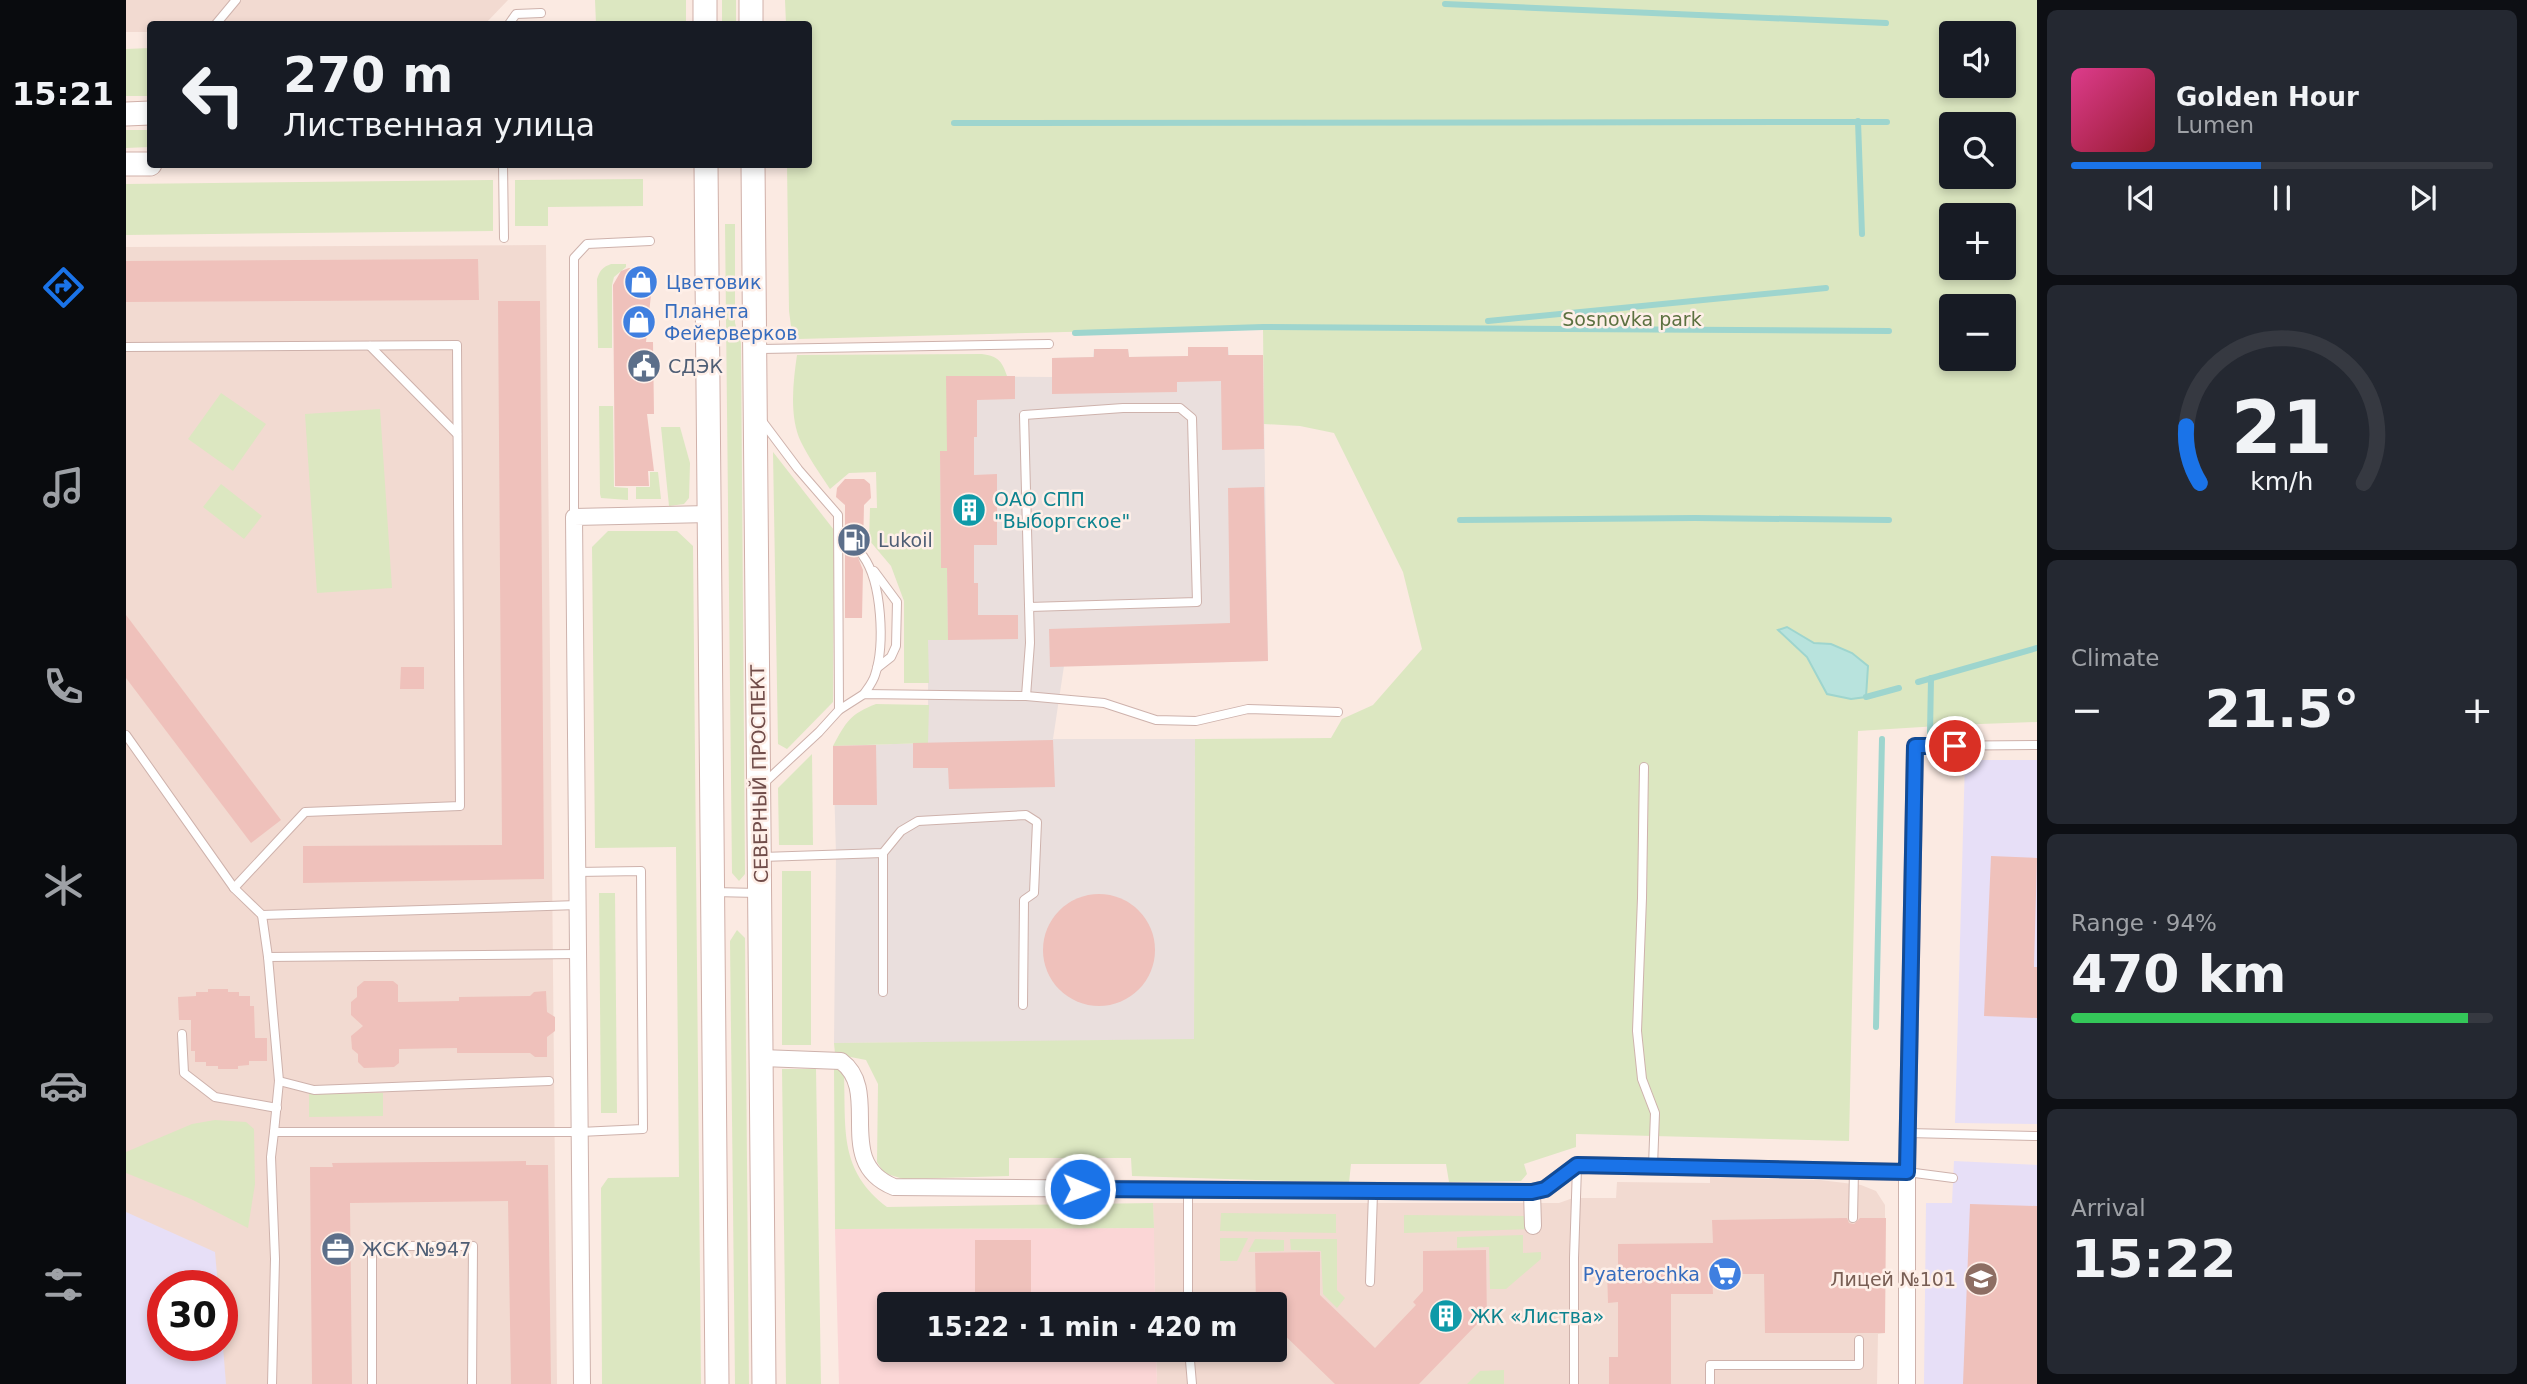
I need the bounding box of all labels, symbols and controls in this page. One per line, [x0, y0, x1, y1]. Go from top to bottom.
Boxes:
map controls [1939, 21, 2016, 371]
button: sound [1939, 21, 2016, 98]
text: 270 m [283, 47, 453, 104]
icon: left [168, 49, 259, 140]
text: 15:21 [12, 75, 114, 113]
text: Golden Hour [2176, 82, 2359, 112]
text: Лиственная улица [283, 106, 595, 144]
button: search [1939, 112, 2016, 189]
text: Lumen [2176, 112, 2254, 138]
icon: previous [2122, 179, 2160, 217]
icon: pause [2263, 179, 2301, 217]
icon: next [2404, 179, 2442, 217]
button: + [1939, 203, 2016, 280]
icon: directions [39, 263, 88, 312]
shop icon: Цветовик [622, 263, 660, 301]
place label: Цветовик [666, 271, 761, 293]
button: − [1939, 294, 2016, 371]
place label: Планета Фейерверков [664, 300, 797, 344]
shop icon: Планета Фейерверков [620, 303, 658, 341]
park label: Sosnovka park [1562, 308, 1702, 330]
public building icon: СДЭК [625, 347, 663, 385]
place label: СДЭК [668, 355, 723, 377]
text: 21 [2231, 386, 2333, 471]
icon: music [39, 463, 88, 512]
text: km/h [2250, 467, 2314, 496]
place label: ОАО СПП "Выборгское" [994, 488, 1130, 532]
building icon: ОАО СПП "Выборгское" [950, 491, 988, 529]
fuel station icon: Lukoil [835, 521, 873, 559]
place label: Lukoil [878, 529, 933, 551]
text: Climate [2071, 645, 2160, 671]
icon: phone [39, 662, 88, 711]
street label: СЕВЕРНЫЙ ПРОСПЕКТ [746, 664, 772, 883]
text: 21.5° [2205, 679, 2359, 739]
text: − [2071, 688, 2103, 732]
text: + [2461, 688, 2493, 732]
pin [1925, 716, 1985, 776]
icon: arrive [1936, 727, 1974, 765]
icon: climate [39, 861, 88, 910]
text: Range · 94% [2071, 910, 2217, 936]
text: 470 km [2071, 944, 2286, 1004]
icon: car [39, 1061, 88, 1110]
position arrow [1043, 1152, 1117, 1226]
text: Arrival [2071, 1195, 2146, 1221]
text: 15:22 [2071, 1229, 2237, 1289]
office icon: ЖСК №947 [319, 1230, 357, 1268]
place label: ЖСК №947 [362, 1238, 471, 1260]
supermarket icon: Pyaterochka [1706, 1255, 1744, 1293]
icon: filters [39, 1260, 88, 1309]
school or university icon: Лицей №101 [1962, 1260, 2000, 1298]
place label: Pyaterochka [1583, 1263, 1700, 1285]
place label: Лицей №101 [1830, 1268, 1956, 1290]
speed limit sign: 30 [147, 1270, 238, 1361]
building icon: ЖК «Листва» [1427, 1297, 1465, 1335]
place label: ЖК «Листва» [1470, 1305, 1604, 1327]
text: 15:22 · 1 min · 420 m [927, 1312, 1237, 1342]

